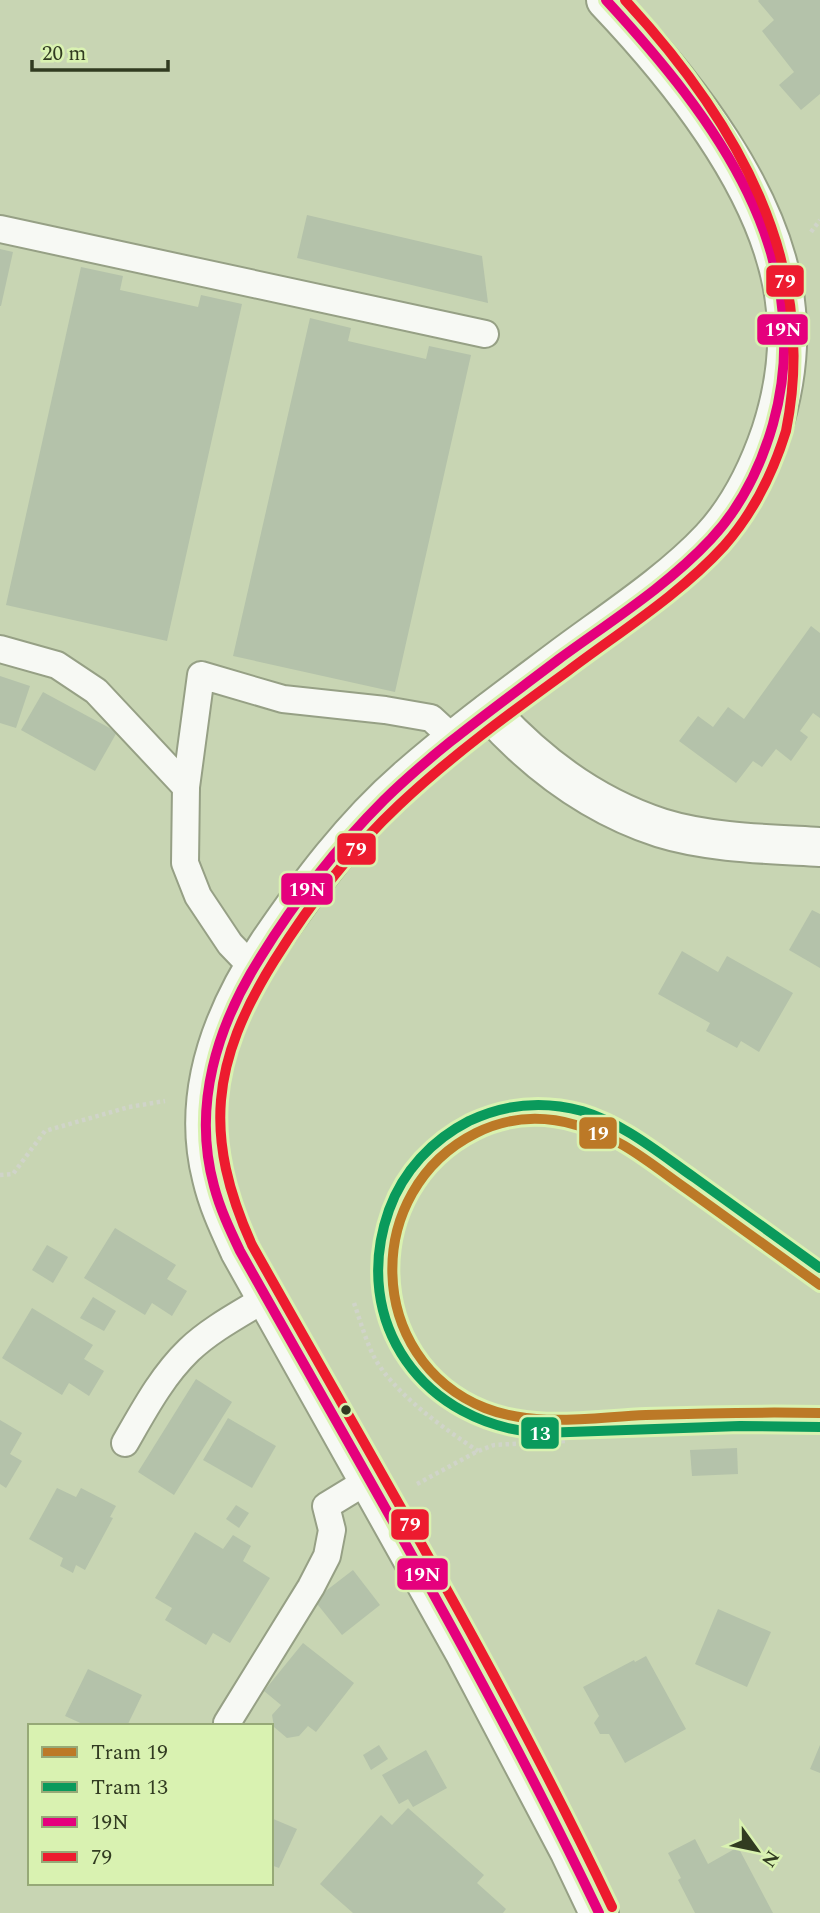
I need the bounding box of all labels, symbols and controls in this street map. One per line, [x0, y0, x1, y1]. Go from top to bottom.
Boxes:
scale bar [32, 28, 168, 72]
text: 20 m [42, 38, 86, 70]
line badge: 79 [765, 264, 805, 298]
text: 79 [774, 268, 796, 297]
line badge: 19N [756, 313, 809, 346]
text: 19N [765, 316, 801, 345]
line badge: 79 [336, 832, 377, 866]
text: 79 [345, 836, 367, 865]
line badge: 19N [280, 872, 334, 906]
text: 19N [289, 876, 325, 905]
line badge: 19 [578, 1116, 618, 1150]
text: 19 [587, 1120, 609, 1149]
unlabelled marker [339, 1403, 353, 1417]
line badge: 13 [520, 1416, 560, 1450]
text: 13 [529, 1420, 551, 1449]
line badge: 79 [390, 1508, 430, 1541]
text: 79 [399, 1511, 421, 1540]
line badge: 19N [396, 1557, 449, 1591]
text: 19N [404, 1561, 440, 1590]
legend [28, 1724, 273, 1885]
text: Tram 19 [91, 1737, 168, 1769]
text: Tram 13 [91, 1772, 168, 1804]
text: 19N [91, 1807, 129, 1839]
north arrow [722, 1815, 792, 1885]
text: 79 [91, 1842, 112, 1874]
text: N [754, 1844, 786, 1873]

